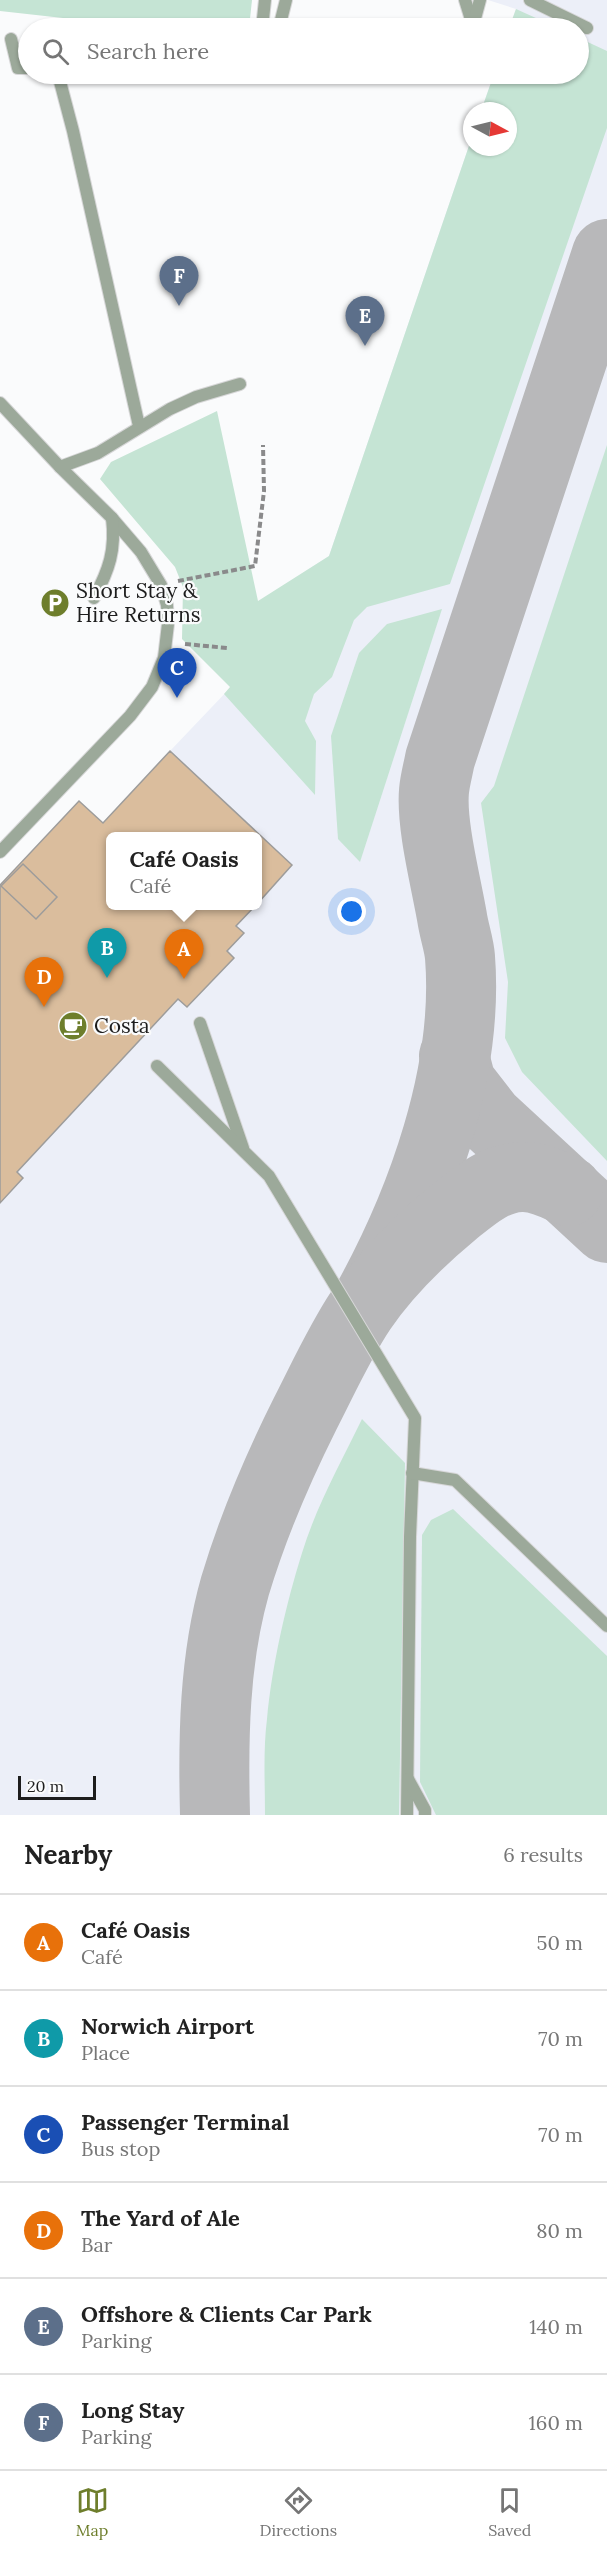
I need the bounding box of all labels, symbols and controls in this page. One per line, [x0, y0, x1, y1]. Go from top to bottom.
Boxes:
search box [18, 18, 589, 84]
icon: search [39, 35, 72, 68]
text: Search here [87, 37, 209, 65]
north arrow [463, 102, 517, 156]
pin: F [160, 256, 198, 306]
pin: E [346, 296, 385, 346]
place label: Short Stay & Hire Returns [76, 577, 201, 628]
parking icon: Short Stay & Hire Returns [39, 587, 71, 619]
pin: C [158, 648, 196, 698]
popup [106, 832, 262, 910]
text: Café Oasis [129, 845, 239, 873]
text: Café [129, 873, 171, 898]
your location [337, 897, 366, 926]
pin: B [88, 928, 126, 978]
pin: A [164, 930, 204, 979]
pin: D [24, 958, 63, 1007]
cafe icon: Costa [57, 1010, 89, 1042]
place label: Costa [94, 1012, 150, 1039]
scale bar [18, 1773, 96, 1800]
text: 20 m [27, 1776, 64, 1796]
text: Nearby [24, 1838, 112, 1871]
text: 6 results [503, 1842, 583, 1867]
text: Café Oasis [81, 1916, 190, 1944]
text: A [37, 1930, 50, 1955]
text: 50 m [537, 1930, 583, 1955]
text: Café [81, 1944, 123, 1969]
text: Norwich Airport [81, 2012, 254, 2040]
text: B [37, 2026, 50, 2051]
text: 70 m [538, 2026, 583, 2051]
text: Place [81, 2040, 130, 2065]
text: Passenger Terminal [81, 2108, 289, 2136]
text: C [37, 2122, 50, 2147]
text: 70 m [538, 2122, 583, 2147]
text: Bus stop [81, 2136, 160, 2161]
text: The Yard of Ale [81, 2204, 240, 2232]
text: D [36, 2218, 51, 2243]
text: 80 m [536, 2218, 583, 2243]
text: Bar [81, 2232, 112, 2257]
text: Offshore & Clients Car Park [81, 2300, 372, 2328]
text: E [37, 2314, 50, 2339]
text: 140 m [529, 2314, 583, 2339]
text: Parking [81, 2328, 151, 2353]
text: Long Stay [81, 2396, 184, 2424]
text: F [38, 2410, 49, 2435]
text: 160 m [529, 2410, 583, 2435]
text: Parking [81, 2424, 151, 2449]
tab: Map [76, 2484, 109, 2540]
tab: Directions [260, 2484, 337, 2540]
tab: Saved [488, 2484, 531, 2540]

